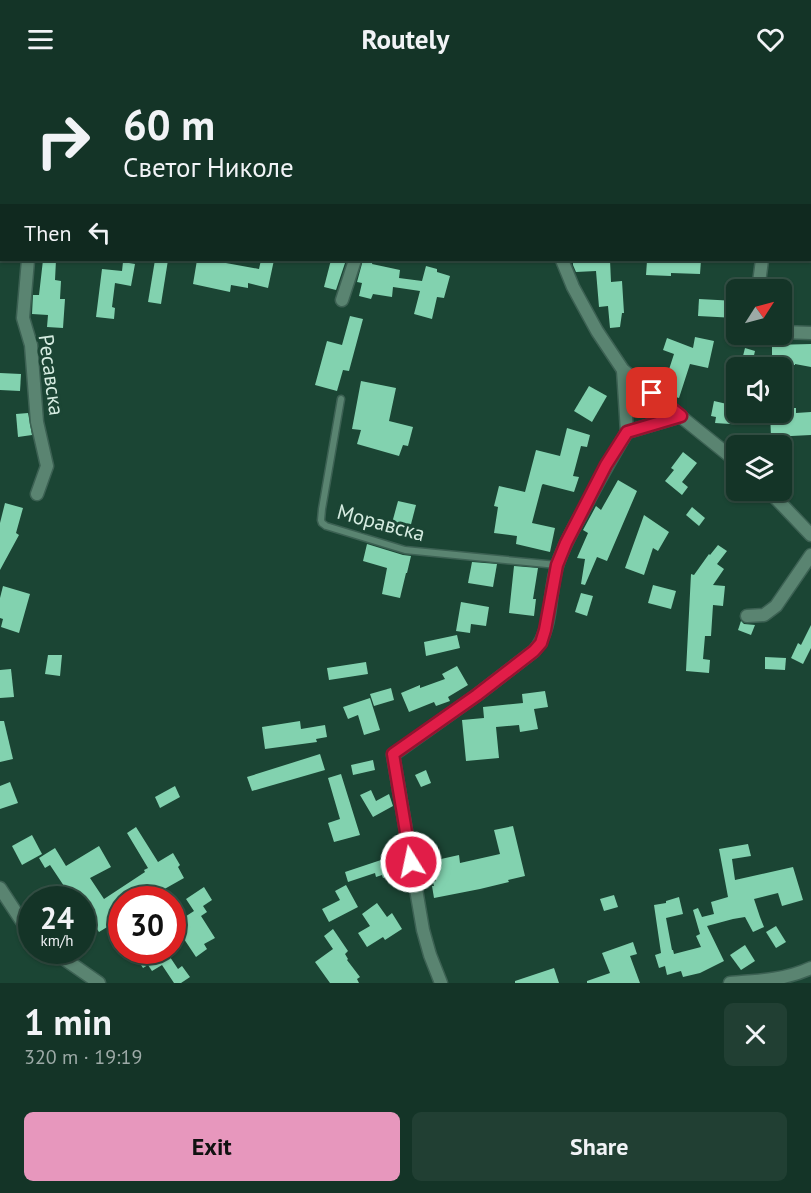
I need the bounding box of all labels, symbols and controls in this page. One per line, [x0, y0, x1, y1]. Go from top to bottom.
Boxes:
text: Routely [362, 22, 449, 56]
icon: menu [24, 23, 57, 56]
icon: heart [754, 23, 787, 56]
text: 60 m [123, 97, 215, 152]
icon: right [24, 102, 102, 180]
text: Светог Николе [123, 150, 294, 184]
icon: left [83, 216, 116, 249]
text: Then [24, 219, 71, 247]
north arrow [726, 279, 792, 345]
map controls [726, 279, 792, 501]
street label: Ресавска [32, 333, 71, 417]
button: sound [726, 357, 792, 423]
pin [626, 367, 677, 418]
icon: arrive [635, 376, 668, 409]
button: layers [726, 435, 792, 501]
street label: Моравска [334, 498, 428, 547]
position arrow [379, 830, 443, 894]
speed limit sign: 30 [108, 886, 186, 964]
text: 24 [40, 898, 74, 937]
text: km/h [41, 931, 73, 950]
text: 1 min [24, 998, 112, 1045]
button: close [724, 1003, 787, 1066]
text: 320 m · 19:19 [24, 1044, 142, 1070]
button: Exit [24, 1112, 400, 1181]
button: Share [412, 1112, 787, 1181]

